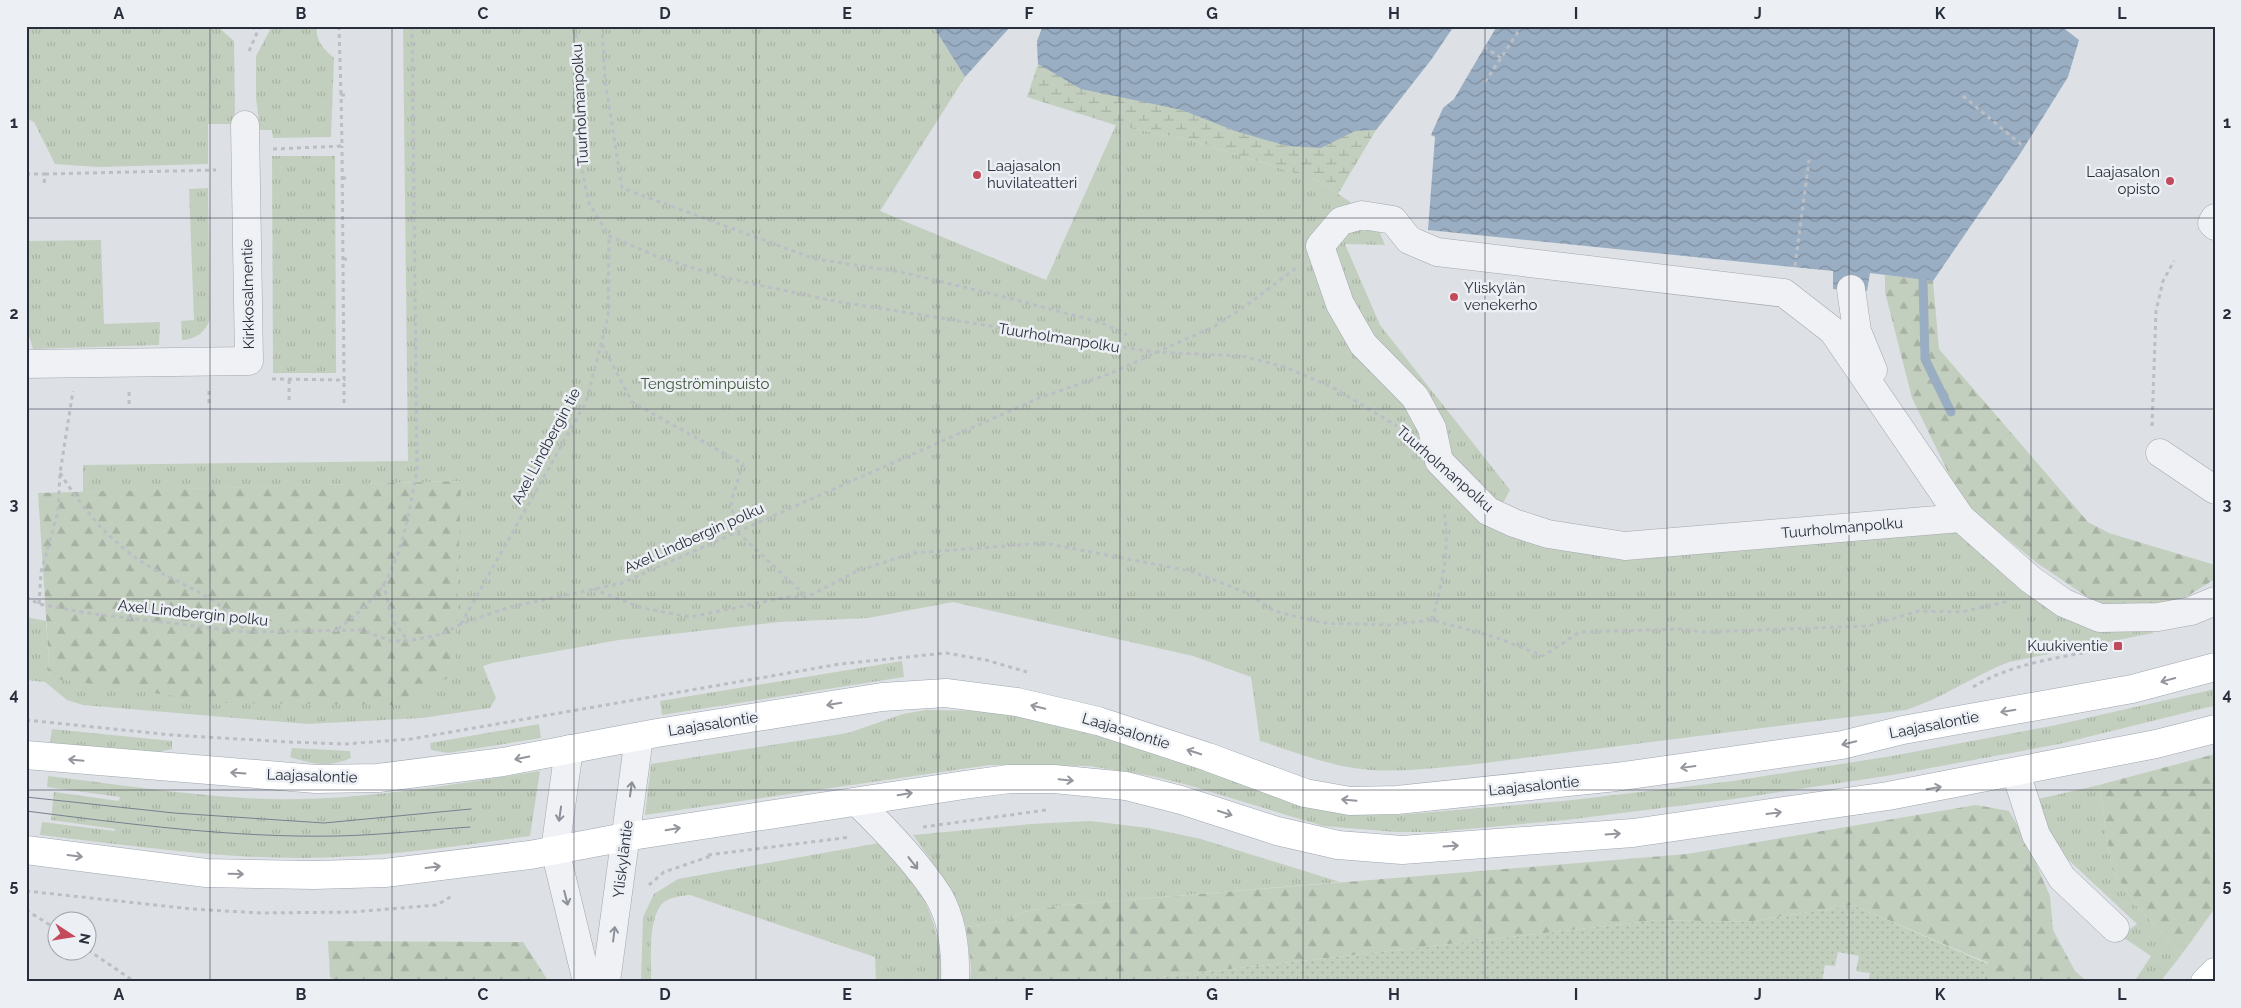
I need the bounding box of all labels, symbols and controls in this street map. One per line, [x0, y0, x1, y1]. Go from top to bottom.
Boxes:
text: A [114, 4, 125, 23]
text: B [296, 4, 307, 23]
text: C [478, 4, 489, 23]
text: D [659, 4, 671, 23]
text: E [842, 4, 852, 23]
text: F [1024, 4, 1034, 23]
text: G [1206, 4, 1218, 23]
text: H [1388, 4, 1400, 23]
text: I [1574, 4, 1578, 23]
text: J [1754, 4, 1762, 23]
text: K [1935, 4, 1946, 23]
text: L [2117, 4, 2127, 23]
street label: Tuurholmanpolku [568, 43, 592, 167]
text: 1 [10, 113, 18, 132]
text: 1 [2223, 113, 2231, 132]
place label: Laajasalon huvilateatteri [987, 157, 1077, 192]
place label: Laajasalon opisto [2086, 163, 2160, 198]
marker: Laajasalon huvilateatteri [971, 169, 983, 181]
marker: Laajasalon opisto [2164, 175, 2176, 187]
street label: Kirkkosalmentie [238, 238, 258, 349]
place label: Yliskylän venekerho [1464, 279, 1537, 314]
marker: Yliskylän venekerho [1448, 291, 1460, 303]
text: 2 [9, 304, 19, 323]
text: 2 [2222, 304, 2232, 323]
street label: Tuurholmanpolku [997, 320, 1121, 356]
park label: Tengströminpuisto [641, 375, 769, 393]
street label: Axel Lindbergin tie [508, 385, 584, 507]
street label: Tuurholmanpolku [1393, 422, 1497, 516]
text: 3 [10, 495, 19, 514]
text: 3 [2223, 495, 2232, 514]
street label: Axel Lindbergin polku [621, 499, 767, 577]
street label: Tuurholmanpolku [1780, 514, 1904, 542]
street label: Axel Lindbergin polku [117, 596, 269, 630]
place label: Kuukiventie [2027, 637, 2108, 655]
marker: Kuukiventie [2112, 640, 2124, 652]
one-way arrow [2160, 676, 2176, 685]
text: 4 [9, 685, 19, 704]
text: 4 [2222, 685, 2232, 704]
one-way arrow [826, 700, 842, 710]
one-way arrow [1031, 702, 1047, 711]
street label: Laajasalontie [1888, 707, 1980, 743]
one-way arrow [2001, 707, 2017, 717]
street label: Laajasalontie [667, 708, 759, 740]
street label: Laajasalontie [1080, 709, 1172, 753]
one-way arrow [1842, 739, 1858, 748]
one-way arrow [1187, 747, 1202, 756]
one-way arrow [514, 754, 530, 763]
one-way arrow [68, 755, 84, 765]
one-way arrow [1681, 762, 1697, 772]
street label: Laajasalontie [266, 765, 358, 787]
one-way arrow [230, 769, 246, 778]
street label: Laajasalontie [1488, 772, 1580, 800]
one-way arrow [1058, 775, 1074, 785]
one-way arrow [627, 781, 637, 797]
one-way arrow [1926, 782, 1942, 792]
one-way arrow [897, 789, 913, 799]
one-way arrow [1341, 795, 1357, 805]
one-way arrow [554, 806, 564, 822]
one-way arrow [1217, 808, 1233, 818]
one-way arrow [1766, 808, 1782, 818]
street label: Yliskyläntie [609, 819, 637, 899]
one-way arrow [664, 824, 680, 834]
one-way arrow [1605, 830, 1621, 839]
one-way arrow [1443, 842, 1459, 851]
one-way arrow [66, 851, 82, 861]
one-way arrow [907, 857, 918, 870]
one-way arrow [425, 862, 441, 872]
one-way arrow [228, 869, 244, 878]
text: 5 [10, 876, 19, 895]
text: 5 [2223, 876, 2232, 895]
one-way arrow [562, 889, 572, 905]
north arrow [48, 910, 98, 960]
one-way arrow [609, 926, 619, 942]
text: N [76, 932, 94, 946]
text: A [114, 985, 125, 1004]
text: B [296, 985, 307, 1004]
text: C [478, 985, 489, 1004]
text: D [659, 985, 671, 1004]
text: E [842, 985, 852, 1004]
text: F [1024, 985, 1034, 1004]
text: G [1206, 985, 1218, 1004]
text: H [1388, 985, 1400, 1004]
text: I [1574, 985, 1578, 1004]
text: J [1754, 985, 1762, 1004]
text: K [1935, 985, 1946, 1004]
text: L [2117, 985, 2127, 1004]

